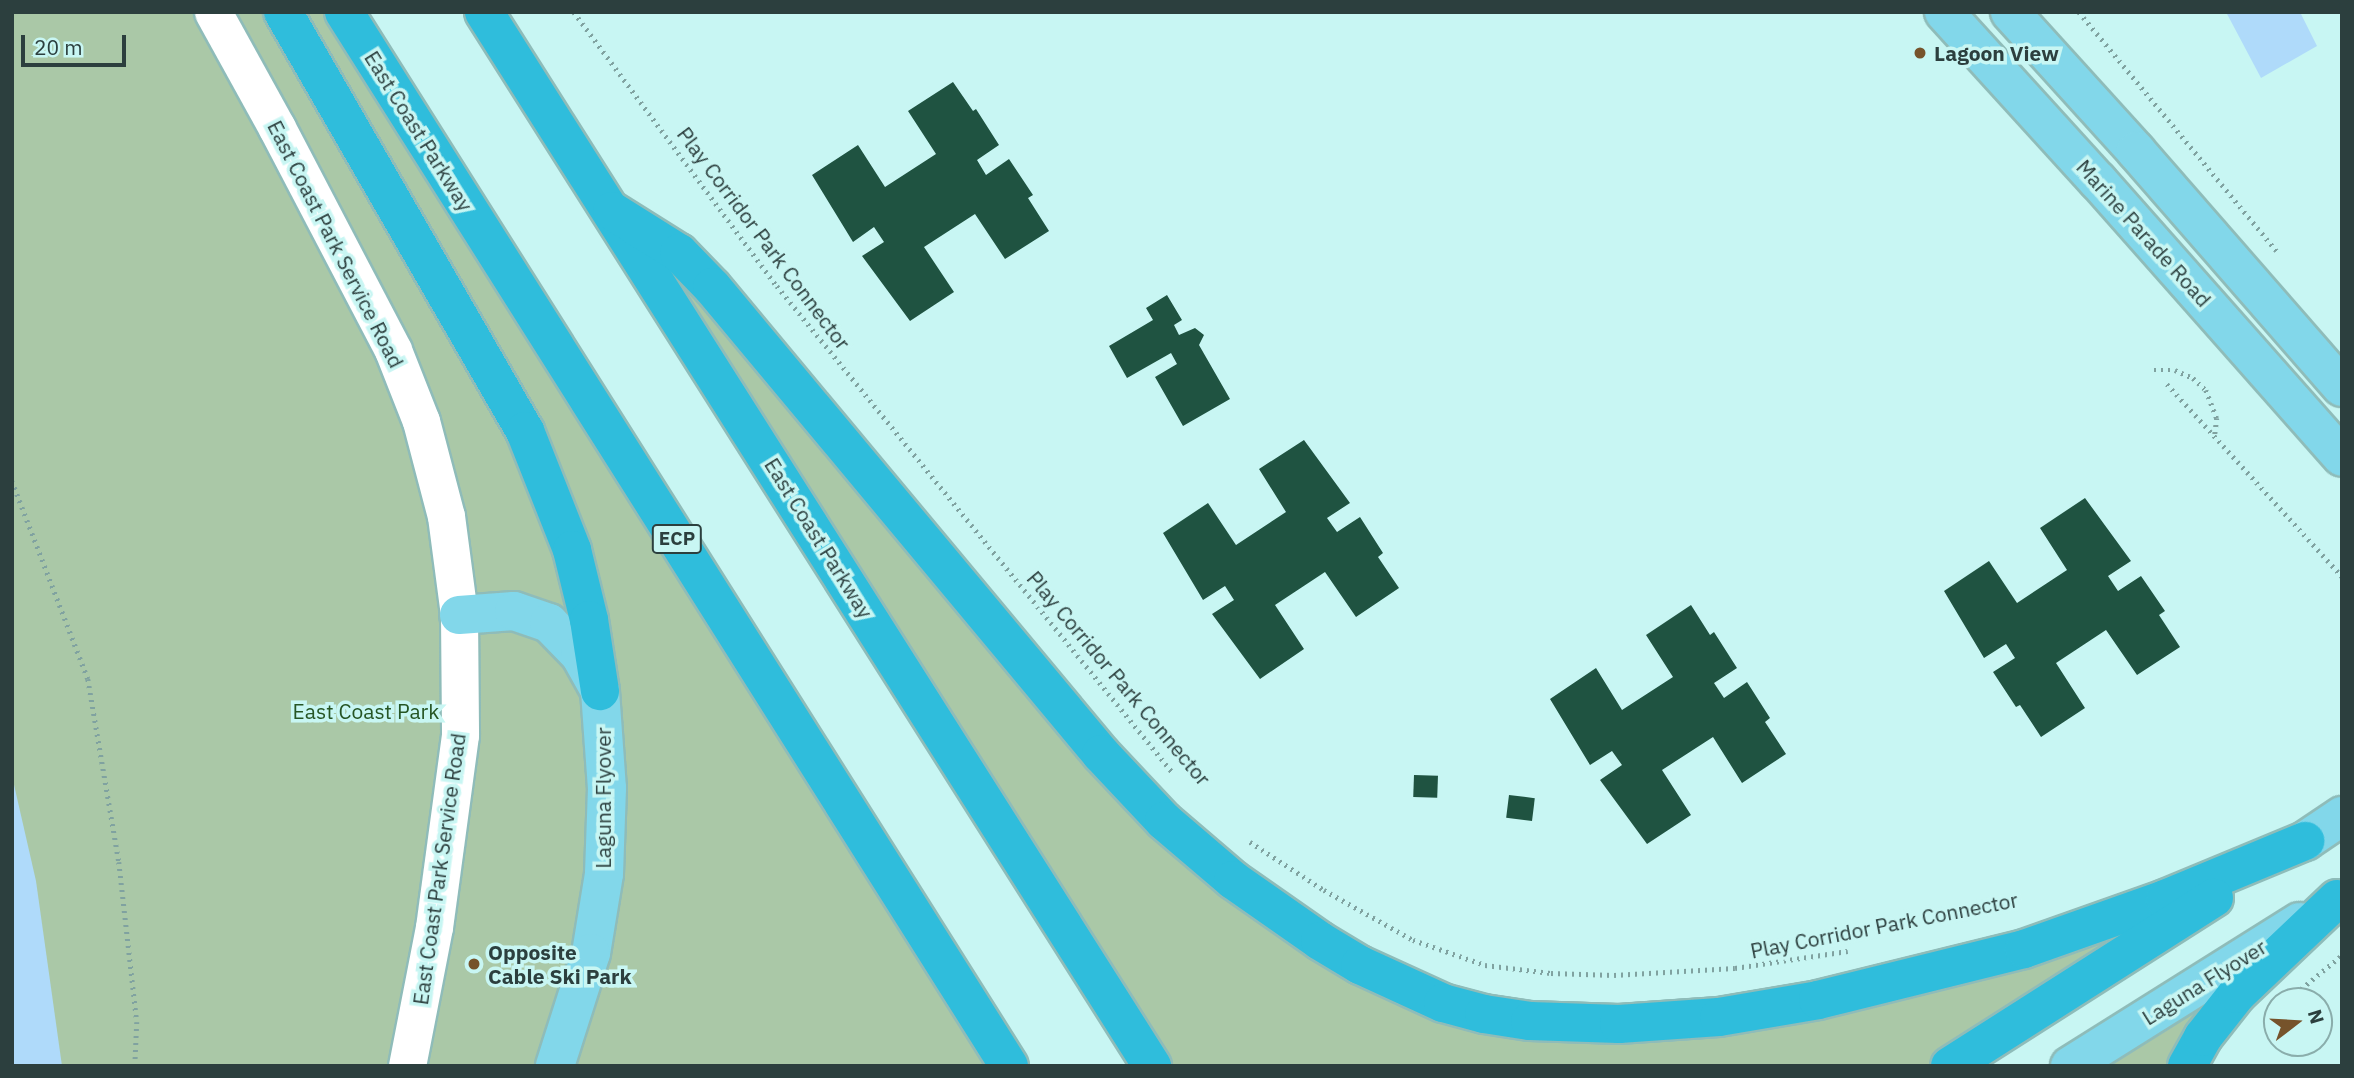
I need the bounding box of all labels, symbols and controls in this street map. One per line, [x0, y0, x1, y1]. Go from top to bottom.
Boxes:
scale bar [24, 21, 130, 65]
text: 20 m [34, 33, 83, 61]
place label: Lagoon View [1934, 40, 2059, 66]
marker: Lagoon View [1912, 45, 1928, 61]
street label: East Coast Parkway [359, 46, 479, 216]
street label: East Coast Park Service Road [263, 116, 409, 372]
street label: Play Corridor Park Connector [672, 122, 856, 354]
street label: Marine Parade Road [2071, 154, 2217, 312]
street label: East Coast Parkway [759, 453, 879, 623]
road number: ECP [651, 524, 703, 554]
street label: Play Corridor Park Connector [1022, 566, 1216, 790]
park label: East Coast Park [293, 698, 439, 724]
street label: Laguna Flyover [590, 727, 616, 869]
street label: East Coast Park Service Road [407, 731, 471, 1007]
street label: Play Corridor Park Connector [1748, 887, 2020, 963]
street label: Laguna Flyover [2137, 934, 2271, 1030]
place label: Opposite Cable Ski Park [488, 939, 632, 989]
marker: Opposite Cable Ski Park [466, 956, 482, 972]
north arrow [2263, 987, 2333, 1057]
text: N [2303, 1006, 2330, 1027]

